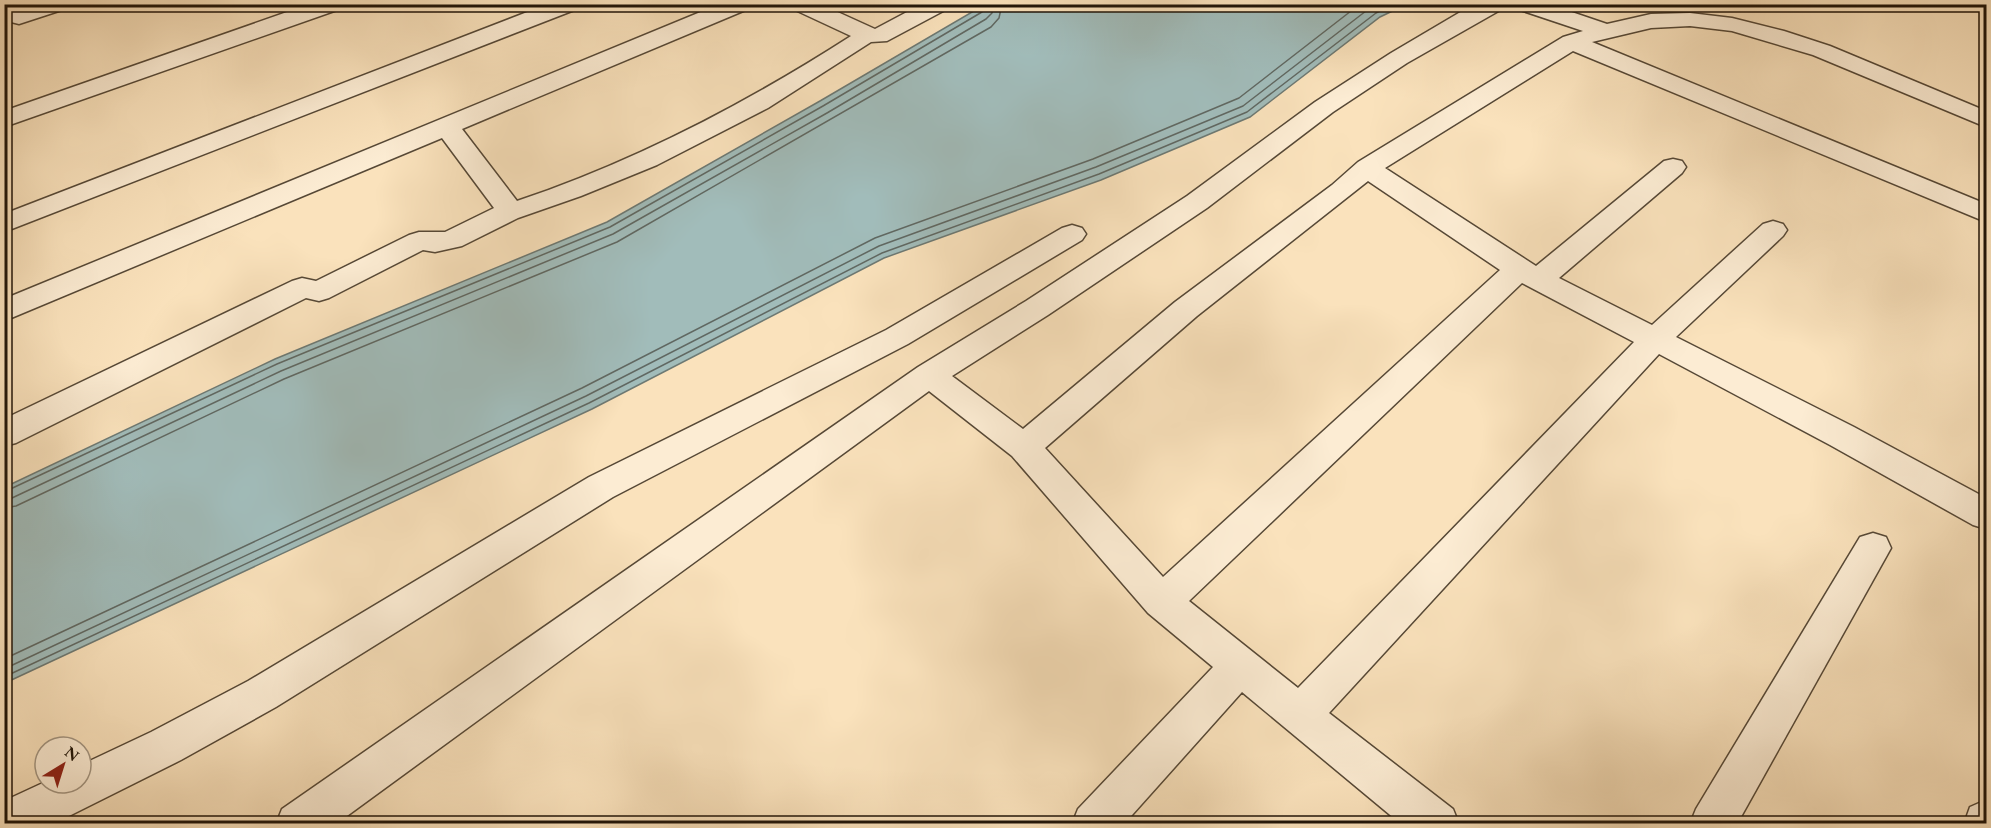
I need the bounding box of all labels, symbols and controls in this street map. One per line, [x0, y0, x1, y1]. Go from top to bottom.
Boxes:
north arrow [33, 735, 93, 795]
text: N [60, 741, 84, 766]

